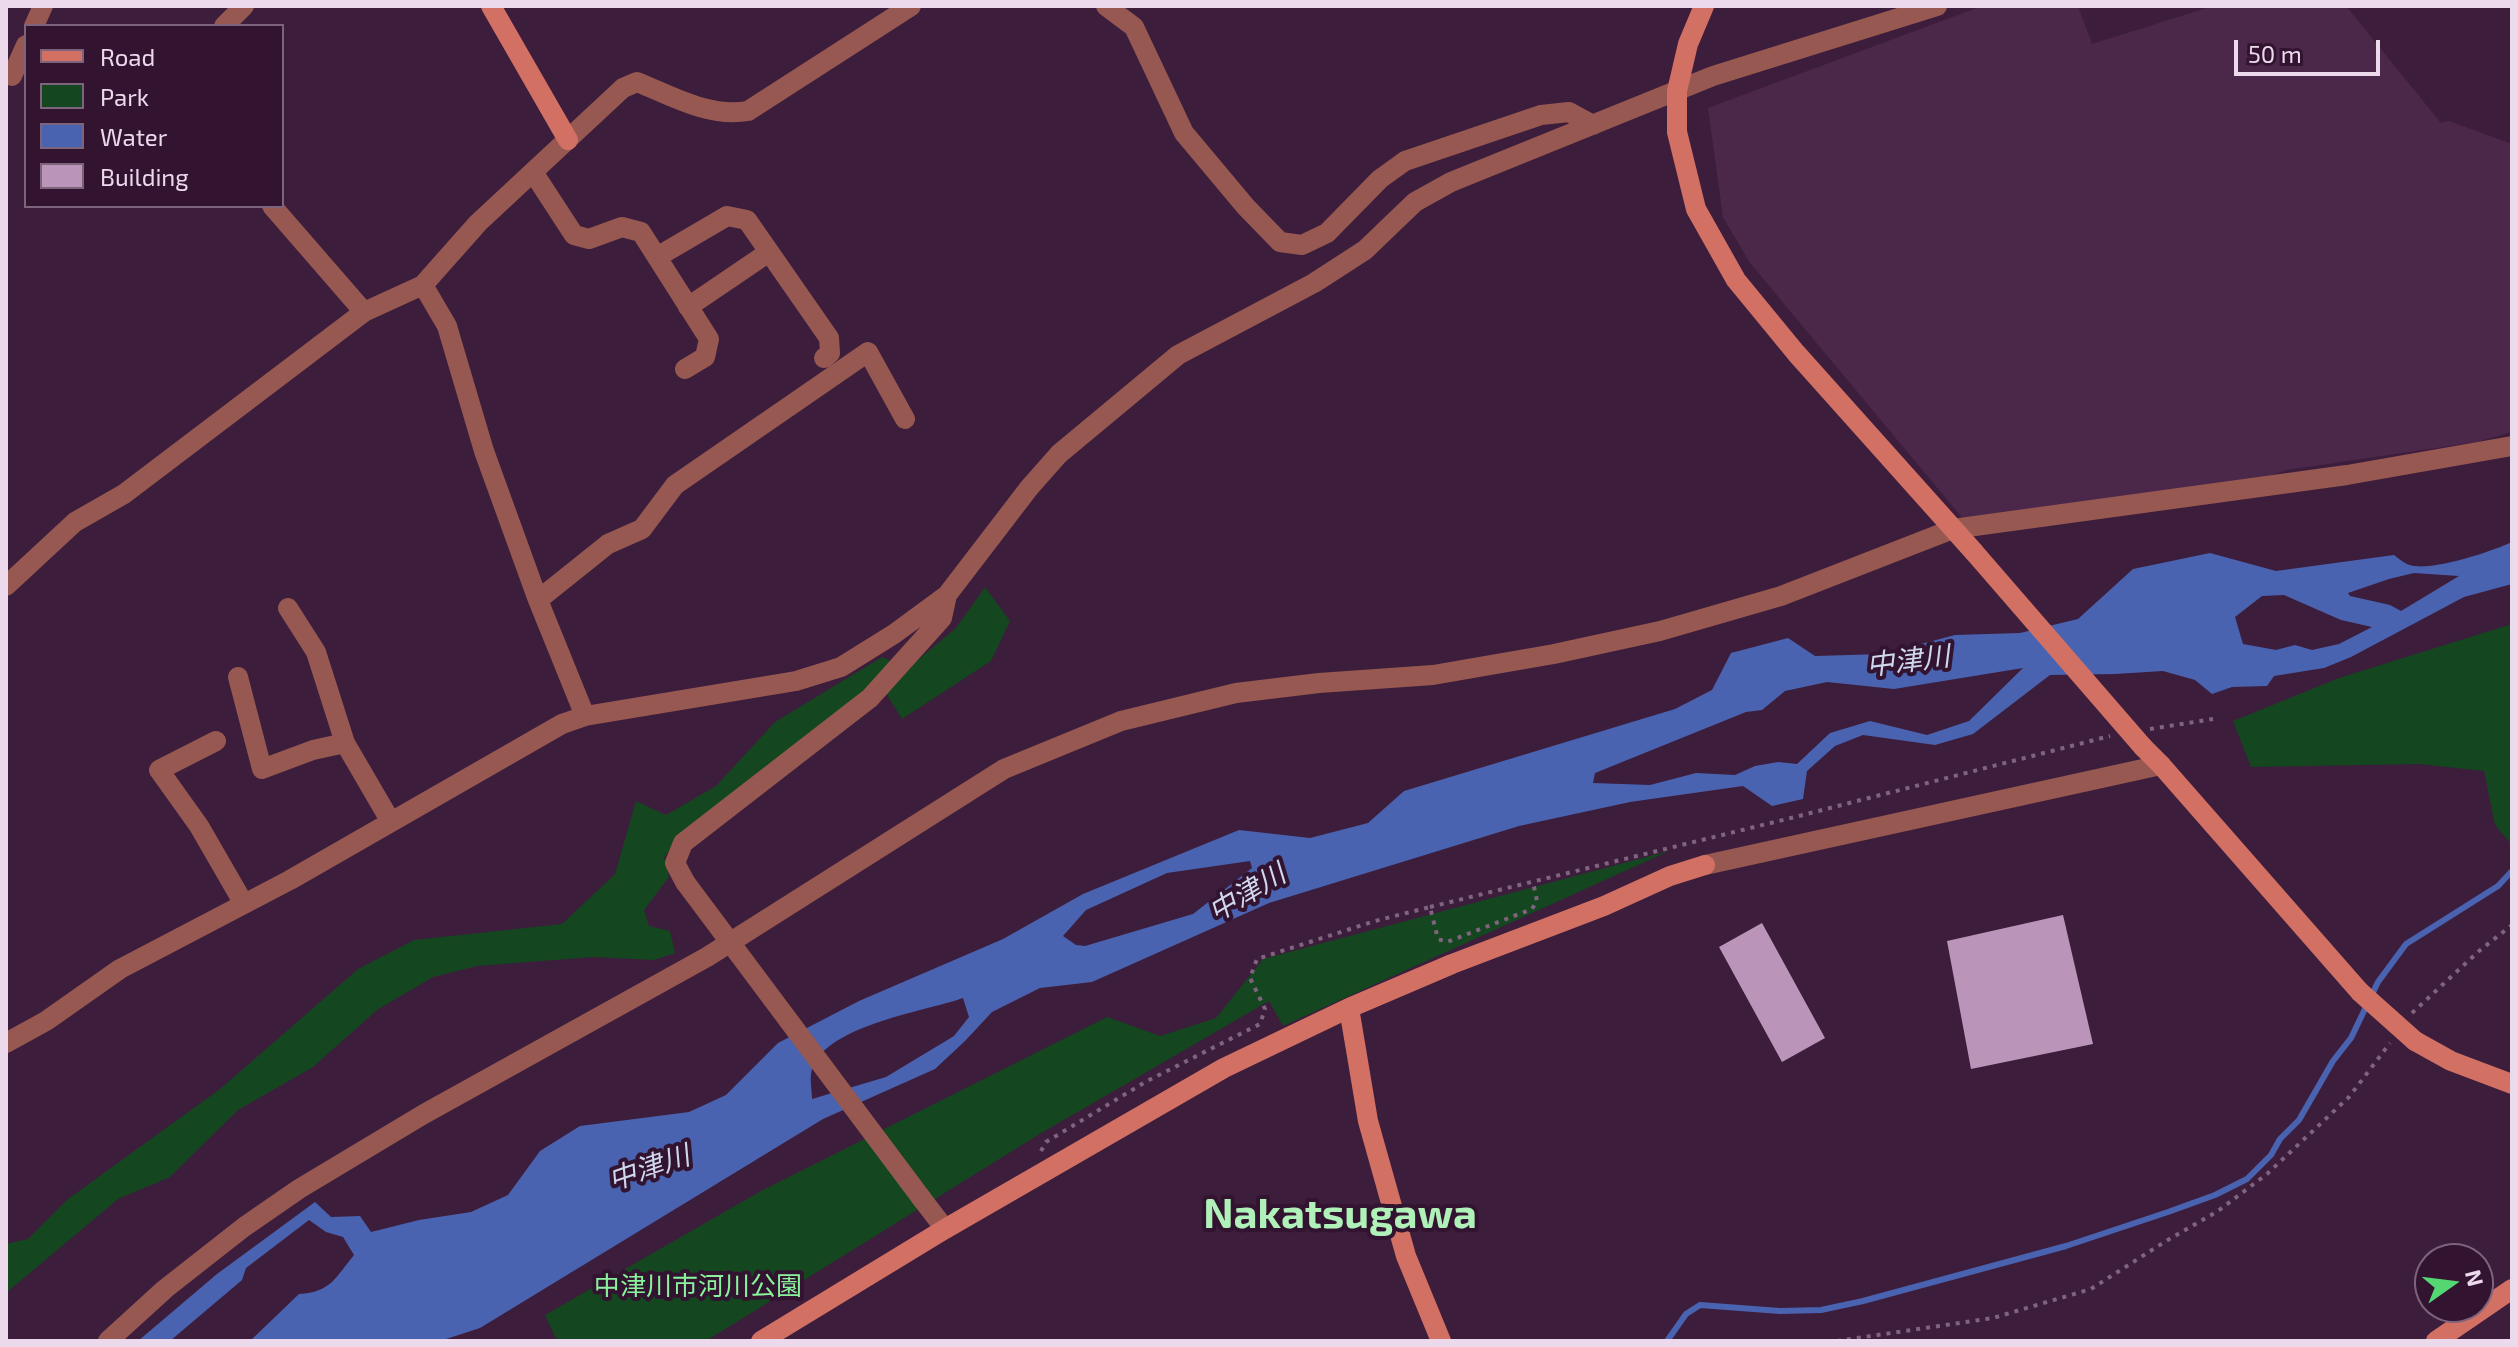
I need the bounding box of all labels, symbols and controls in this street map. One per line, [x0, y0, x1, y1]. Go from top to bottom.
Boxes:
legend [24, 24, 284, 208]
scale bar [2238, 24, 2384, 74]
text: 50 m [2248, 39, 2302, 68]
text: Road [100, 42, 155, 71]
text: Park [100, 82, 149, 111]
text: Water [100, 122, 167, 151]
text: Building [100, 162, 189, 191]
water label: 中津川 [1864, 639, 1952, 683]
water label: 中津川 [1202, 857, 1292, 929]
water label: 中津川 [604, 1138, 694, 1198]
district label: Nakatsugawa [1203, 1189, 1477, 1239]
north arrow [2414, 1243, 2494, 1323]
text: N [2461, 1267, 2490, 1289]
park label: 中津川市河川公園 [594, 1270, 802, 1302]

